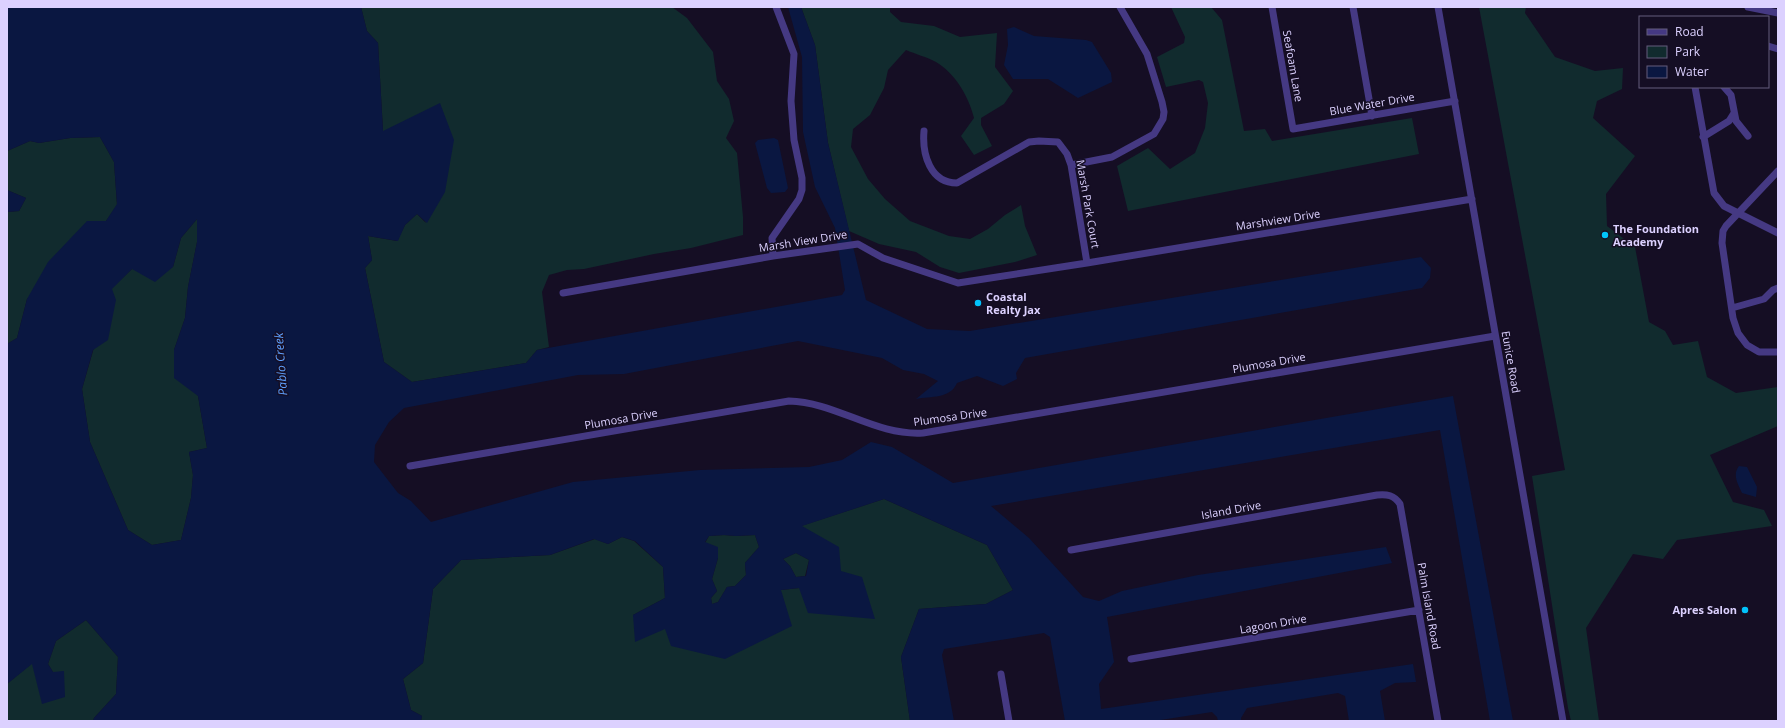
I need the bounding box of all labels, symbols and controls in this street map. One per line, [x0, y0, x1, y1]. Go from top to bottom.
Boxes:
legend [1639, 16, 1769, 88]
text: Road [1675, 23, 1704, 40]
street label: Seafoam Lane [1280, 29, 1307, 103]
text: Park [1675, 43, 1701, 60]
text: Water [1675, 63, 1709, 80]
street label: Blue Water Drive [1328, 89, 1416, 118]
street label: Marsh Park Court [1073, 158, 1104, 250]
street label: Marshview Drive [1235, 205, 1321, 234]
place label: The Foundation Academy [1613, 221, 1699, 249]
street label: Marsh View Drive [758, 226, 848, 255]
marker: The Foundation Academy [1600, 230, 1610, 240]
place label: Coastal Realty Jax [986, 289, 1041, 317]
marker: Coastal Realty Jax [973, 298, 983, 308]
street label: Eunice Road [1499, 330, 1524, 394]
water label: Pablo Creek [270, 331, 291, 396]
street label: Plumosa Drive [1231, 349, 1307, 376]
street label: Plumosa Drive [912, 404, 988, 429]
street label: Plumosa Drive [583, 405, 659, 432]
street label: Island Drive [1200, 497, 1262, 522]
street label: Palm Island Road [1414, 561, 1445, 651]
place label: Apres Salon [1673, 602, 1737, 617]
marker: Apres Salon [1740, 605, 1750, 615]
street label: Lagoon Drive [1238, 610, 1307, 637]

